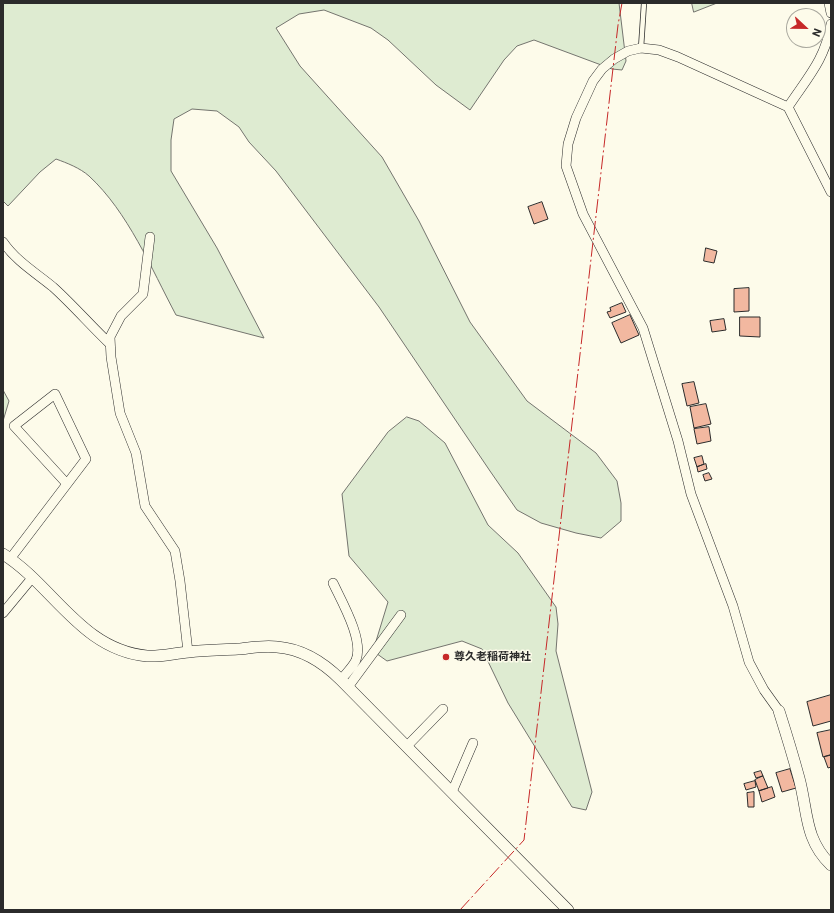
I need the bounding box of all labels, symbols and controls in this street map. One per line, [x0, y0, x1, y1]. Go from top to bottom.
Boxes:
north arrow [786, 8, 826, 48]
text: N [809, 26, 824, 38]
place label: 尊久老稲荷神社 [454, 650, 531, 664]
marker: 尊久老稲荷神社 [441, 652, 451, 662]

